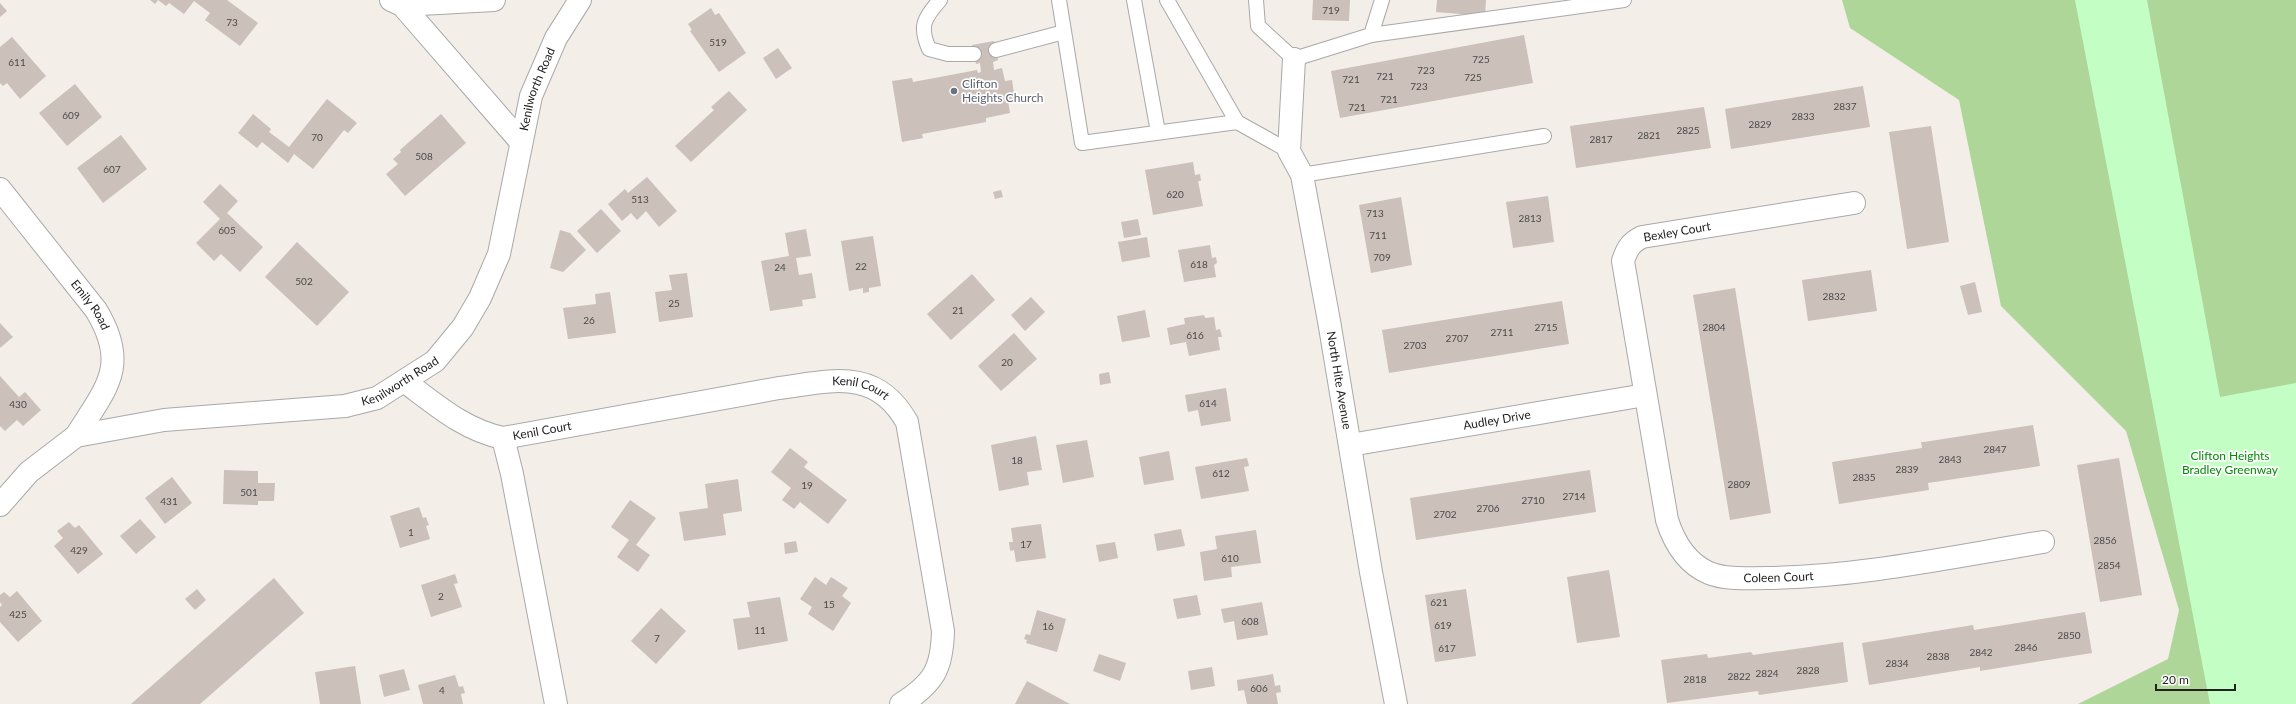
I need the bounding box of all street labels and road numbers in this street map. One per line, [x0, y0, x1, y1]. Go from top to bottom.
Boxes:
street label: Kenilworth Road [516, 45, 558, 132]
street label: Bexley Court [1642, 218, 1712, 245]
street label: Emily Road [68, 276, 113, 332]
street label: North Hite Avenue [1324, 330, 1355, 430]
street label: Kenilworth Road [360, 353, 441, 409]
street label: Kenil Court [832, 373, 893, 403]
street label: Audley Drive [1462, 407, 1532, 433]
street label: Kenil Court [511, 418, 573, 443]
street label: Coleen Court [1743, 568, 1815, 585]

